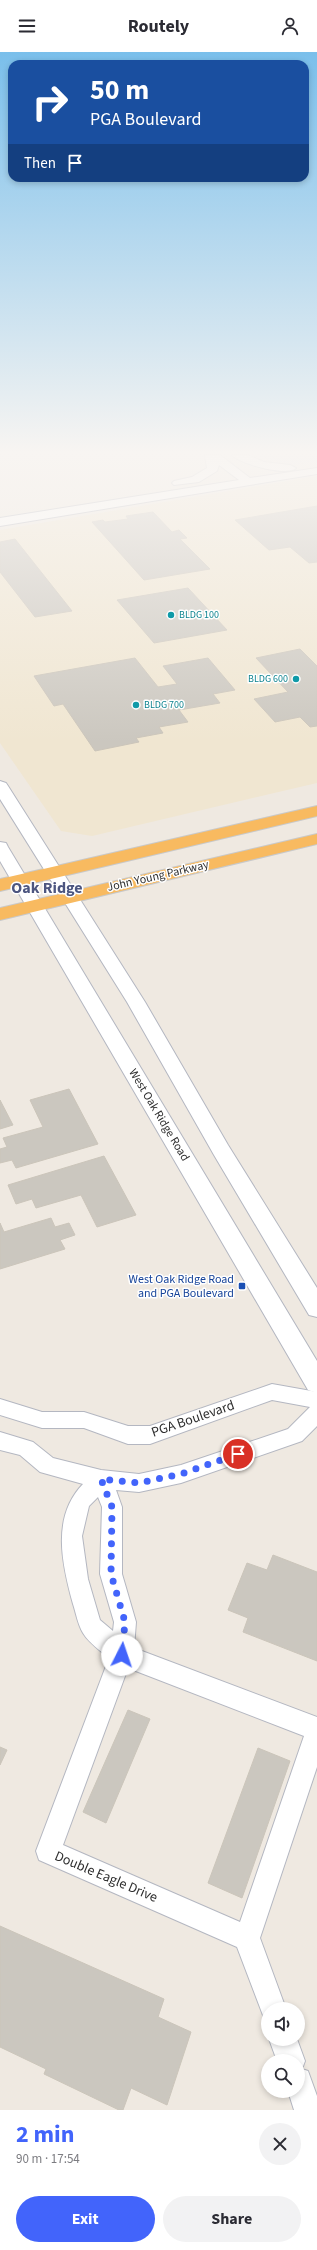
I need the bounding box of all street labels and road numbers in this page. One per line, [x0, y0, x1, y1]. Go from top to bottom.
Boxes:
street label: John Young Parkway [106, 856, 211, 896]
street label: West Oak Ridge Road [125, 1065, 193, 1165]
street label: PGA Boulevard [149, 1395, 237, 1443]
street label: Double Eagle Drive [51, 1846, 161, 1908]

